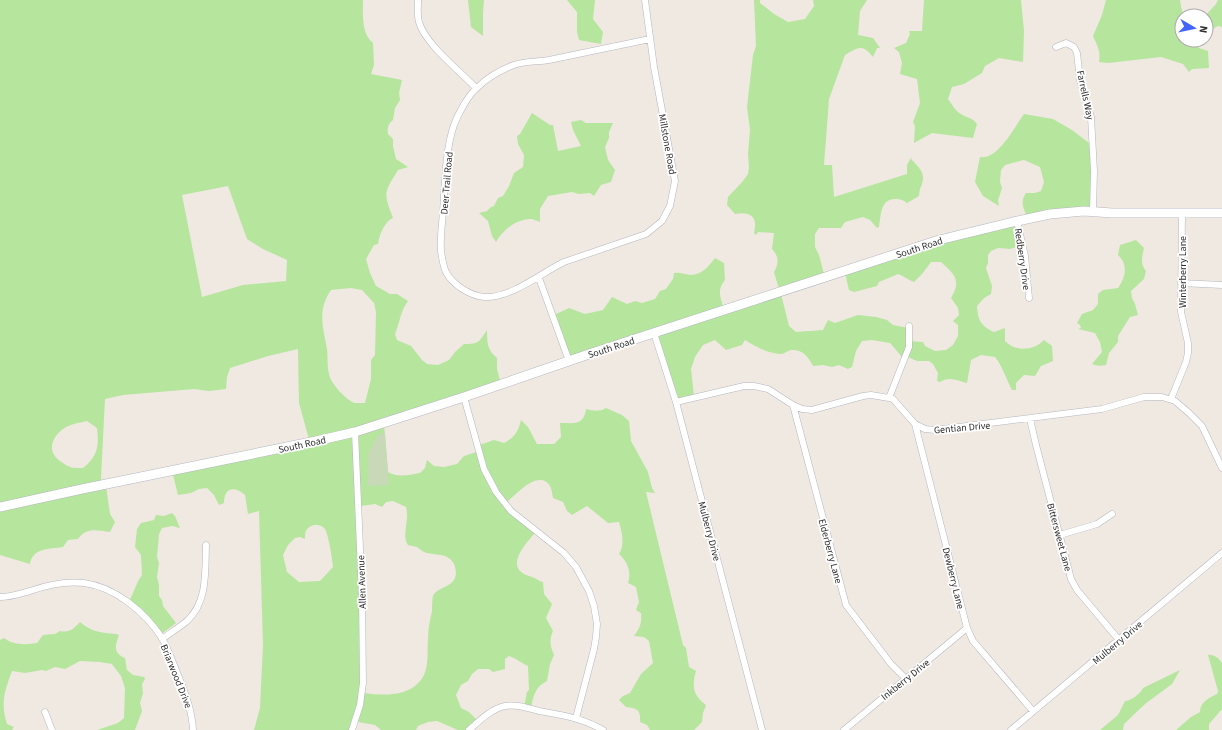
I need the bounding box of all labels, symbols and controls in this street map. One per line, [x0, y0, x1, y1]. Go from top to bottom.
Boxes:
north arrow [1174, 8, 1214, 48]
text: N [1195, 25, 1211, 34]
street label: Farrells Way [1073, 69, 1097, 122]
street label: Millstone Road [655, 113, 679, 176]
street label: Deer Trail Road [437, 151, 457, 215]
street label: Redberry Drive [1011, 227, 1033, 291]
street label: South Road [894, 234, 945, 262]
street label: Winterberry Lane [1176, 236, 1190, 308]
street label: South Road [586, 334, 637, 362]
street label: Gentian Drive [933, 419, 991, 437]
street label: South Road [277, 433, 327, 457]
street label: Mulberry Drive [694, 500, 724, 563]
street label: Bittersweet Lane [1043, 502, 1075, 573]
street label: Elderberry Lane [815, 517, 845, 585]
street label: Dewberry Lane [939, 546, 967, 611]
street label: Allen Avenue [354, 555, 370, 609]
street label: Mulberry Drive [1090, 618, 1146, 668]
street label: Briarwood Drive [157, 642, 195, 710]
street label: Inkberry Drive [878, 656, 933, 704]

